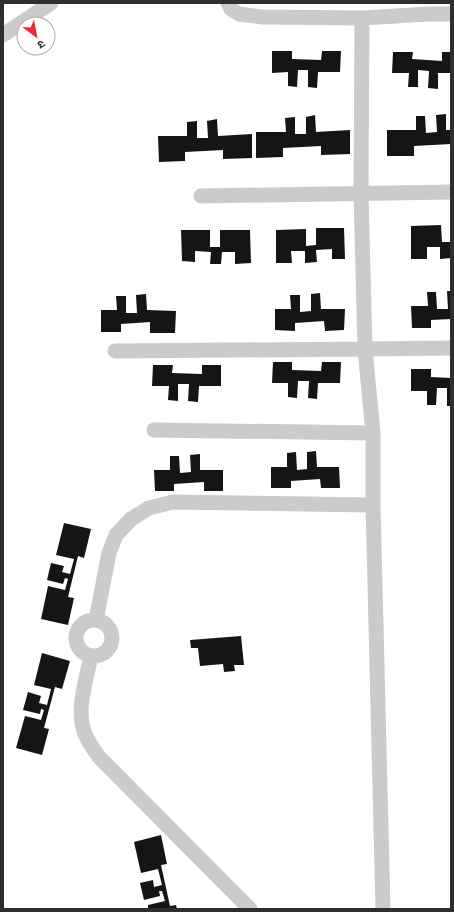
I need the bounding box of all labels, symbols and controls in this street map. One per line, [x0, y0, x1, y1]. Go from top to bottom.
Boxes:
north arrow [16, 16, 56, 56]
text: उ [34, 37, 47, 52]

